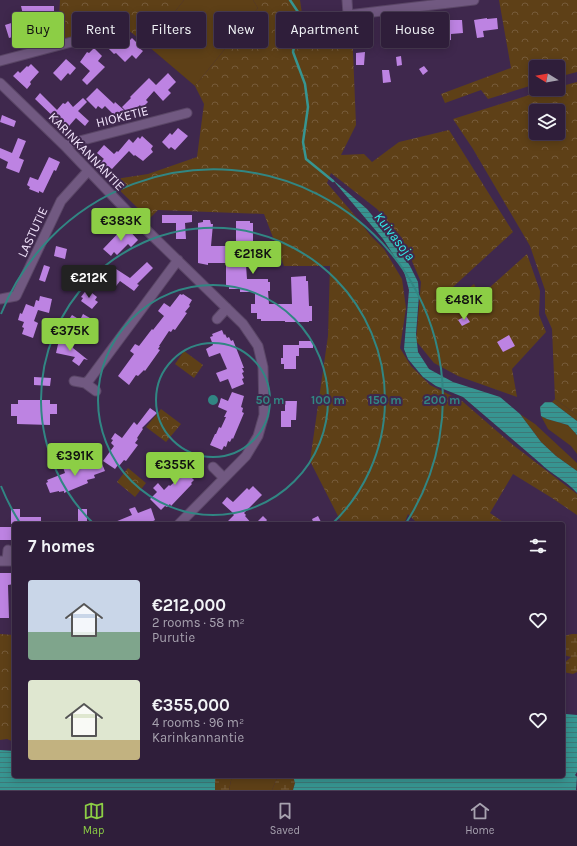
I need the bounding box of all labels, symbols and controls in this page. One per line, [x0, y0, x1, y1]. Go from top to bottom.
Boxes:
chip: Buy [12, 12, 64, 48]
chip: Rent [72, 12, 129, 48]
chip: Filters [137, 12, 206, 48]
chip: New [214, 12, 268, 48]
chip: Apartment [276, 12, 373, 48]
chip: House [381, 12, 449, 48]
north arrow [529, 60, 565, 96]
map controls [529, 60, 565, 140]
street label: HIOKETIE [94, 103, 150, 130]
button: layers [529, 104, 565, 140]
street label: KARINKANNANTIE [46, 109, 128, 194]
street label: LASTUTIE [14, 205, 51, 260]
pin: €383K [93, 208, 149, 242]
water label: Kuivasoja [370, 209, 419, 264]
text: €383K [100, 213, 142, 228]
pin: €218K [225, 241, 281, 275]
text: €218K [234, 246, 272, 261]
pin: €212K [61, 265, 117, 299]
text: €212K [70, 270, 108, 285]
pin: €481K [436, 287, 492, 321]
text: €481K [445, 292, 483, 307]
pin: €375K [42, 318, 98, 352]
text: €375K [51, 323, 89, 338]
centre of rings [206, 393, 220, 407]
text: 50 m [256, 393, 285, 407]
text: 100 m [311, 393, 345, 407]
text: 150 m [368, 393, 402, 407]
text: 200 m [424, 393, 460, 407]
pin: €391K [47, 443, 103, 477]
text: €391K [56, 448, 94, 463]
pin: €355K [147, 452, 203, 486]
text: €355K [155, 457, 195, 472]
icon: filters [527, 535, 549, 557]
text: 7 homes [28, 536, 95, 556]
text: €212,000 [152, 595, 226, 615]
icon: home [60, 596, 108, 644]
icon: heart [527, 609, 549, 631]
text: 2 rooms · 58 m² [152, 615, 245, 630]
text: Purutie [152, 630, 195, 645]
text: €355,000 [152, 695, 230, 715]
icon: home [60, 696, 108, 744]
icon: heart [527, 709, 549, 731]
text: 4 rooms · 96 m² [152, 715, 244, 730]
text: Karinkannantie [152, 730, 244, 745]
tab: Map [83, 800, 105, 837]
tab: Saved [270, 800, 300, 837]
tab: Home [465, 800, 494, 837]

